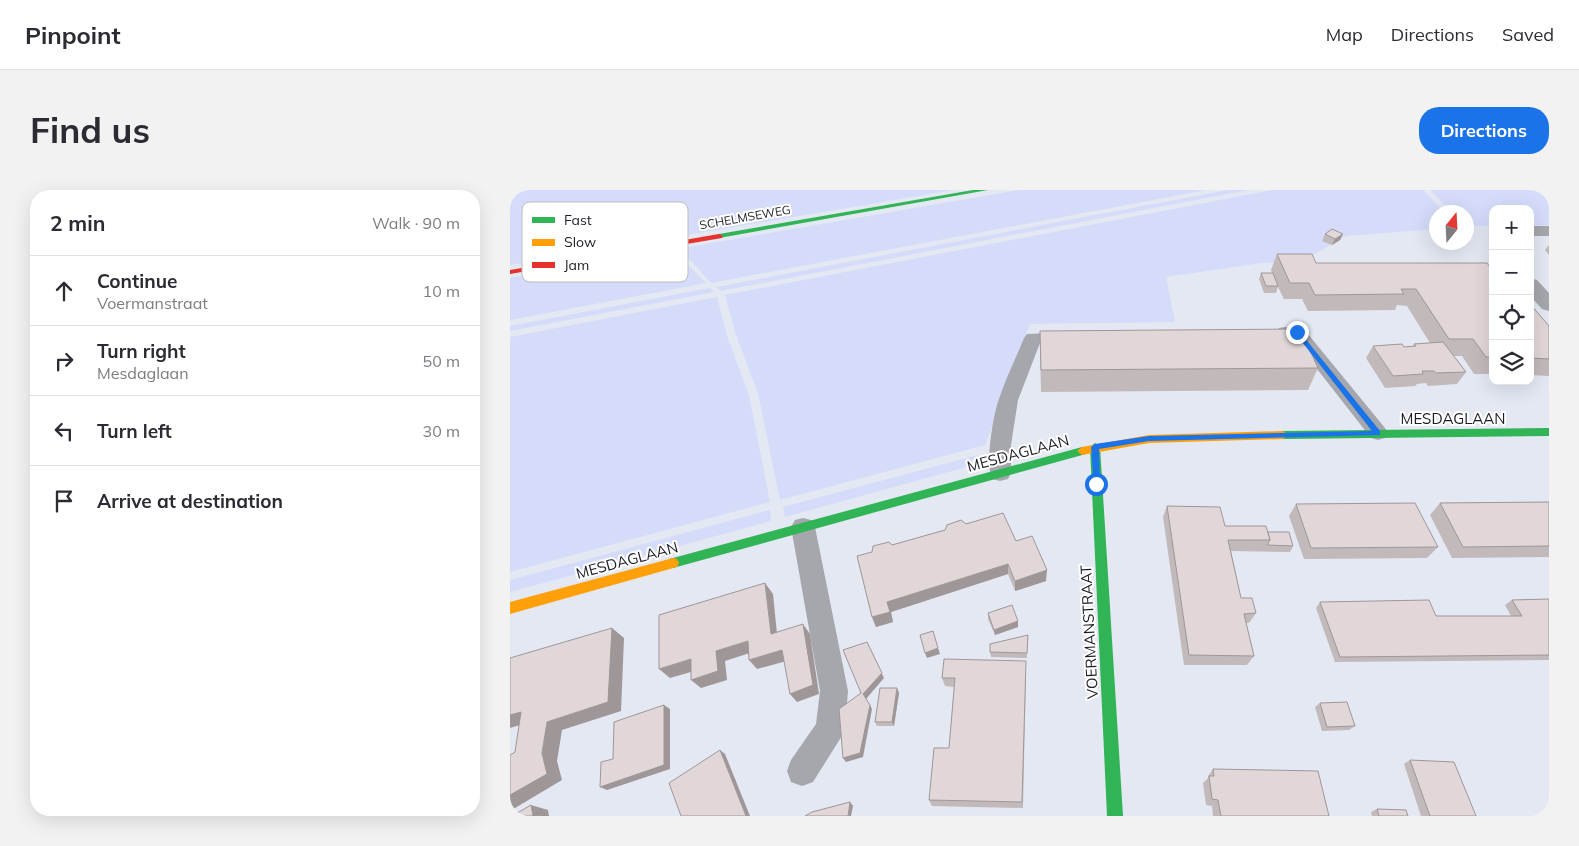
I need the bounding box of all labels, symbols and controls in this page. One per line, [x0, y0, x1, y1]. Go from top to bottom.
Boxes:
text: Pinpoint [25, 20, 121, 50]
text: Map [1326, 23, 1363, 46]
text: Directions [1391, 23, 1474, 46]
text: Saved [1502, 23, 1554, 46]
button: Directions [1419, 107, 1549, 154]
text: Find us [30, 108, 150, 152]
legend [522, 202, 688, 282]
street label: SCHELMSEWEG [698, 202, 792, 232]
north arrow [1429, 205, 1474, 250]
map controls [1489, 205, 1534, 385]
button: + [1489, 205, 1534, 250]
text: 2 min [50, 210, 105, 236]
text: Fast [564, 211, 592, 229]
text: Walk · 90 m [372, 213, 460, 233]
text: Slow [564, 233, 596, 251]
button: − [1489, 250, 1534, 295]
text: Jam [564, 256, 589, 274]
text: Continue [97, 269, 177, 293]
icon: ahead [50, 277, 78, 305]
text: 10 m [423, 281, 460, 301]
text: Voermanstraat [97, 293, 208, 313]
button: locate [1489, 295, 1534, 340]
route end [1286, 321, 1309, 344]
text: Turn right [97, 339, 186, 363]
button: layers [1489, 340, 1534, 385]
icon: right [50, 347, 78, 375]
text: 50 m [423, 351, 460, 371]
text: Mesdaglaan [97, 363, 189, 383]
street label: MESDAGLAAN [1401, 409, 1505, 428]
icon: left [50, 417, 78, 445]
text: Turn left [97, 419, 172, 443]
text: 30 m [423, 421, 460, 441]
street label: MESDAGLAAN [965, 430, 1071, 476]
route start [1085, 473, 1108, 496]
icon: arrive [50, 487, 78, 515]
text: Arrive at destination [97, 489, 283, 513]
street label: MESDAGLAAN [574, 537, 680, 583]
street label: VOERMANSTRAAT [1076, 564, 1102, 700]

